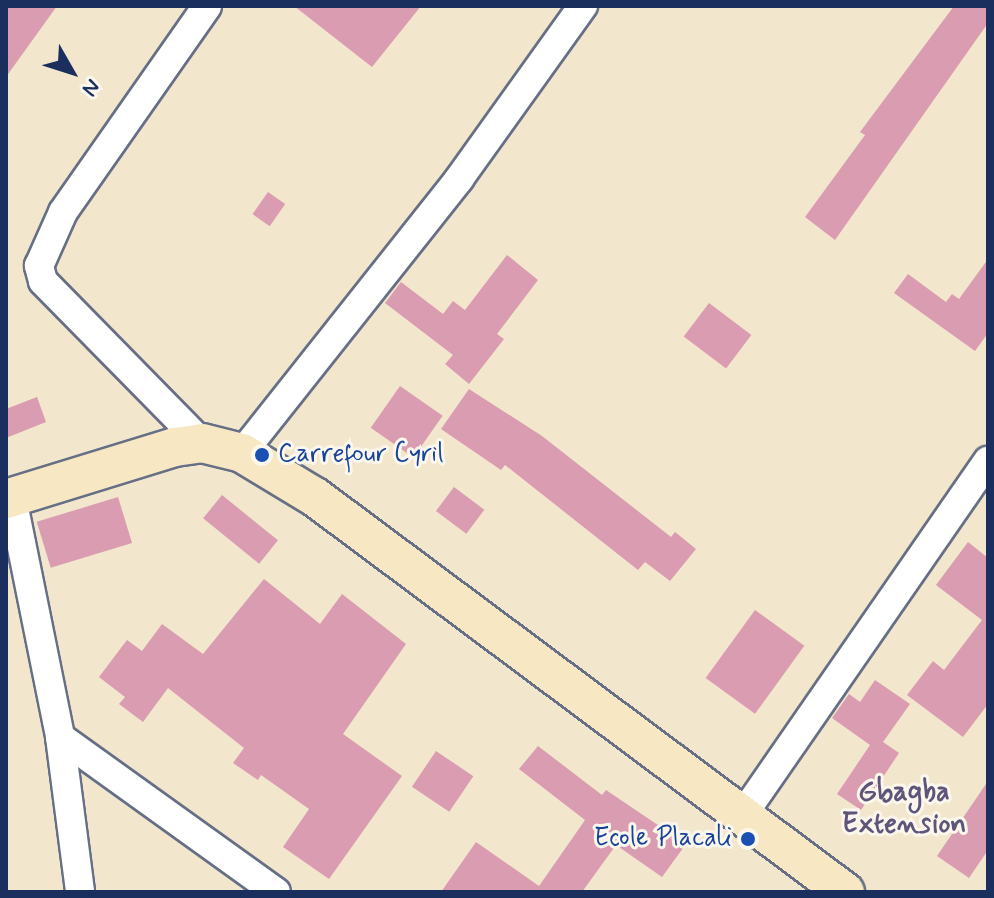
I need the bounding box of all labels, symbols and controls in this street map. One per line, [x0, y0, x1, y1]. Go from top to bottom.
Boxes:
north arrow [32, 32, 112, 112]
text: N [75, 73, 106, 102]
place label: Carrefour Cyril [278, 439, 450, 471]
marker: Carrefour Cyril [253, 446, 271, 464]
district label: Gbagba Extension [842, 776, 966, 842]
place label: Ecole Placali [597, 823, 732, 855]
marker: Ecole Placali [739, 830, 757, 848]

